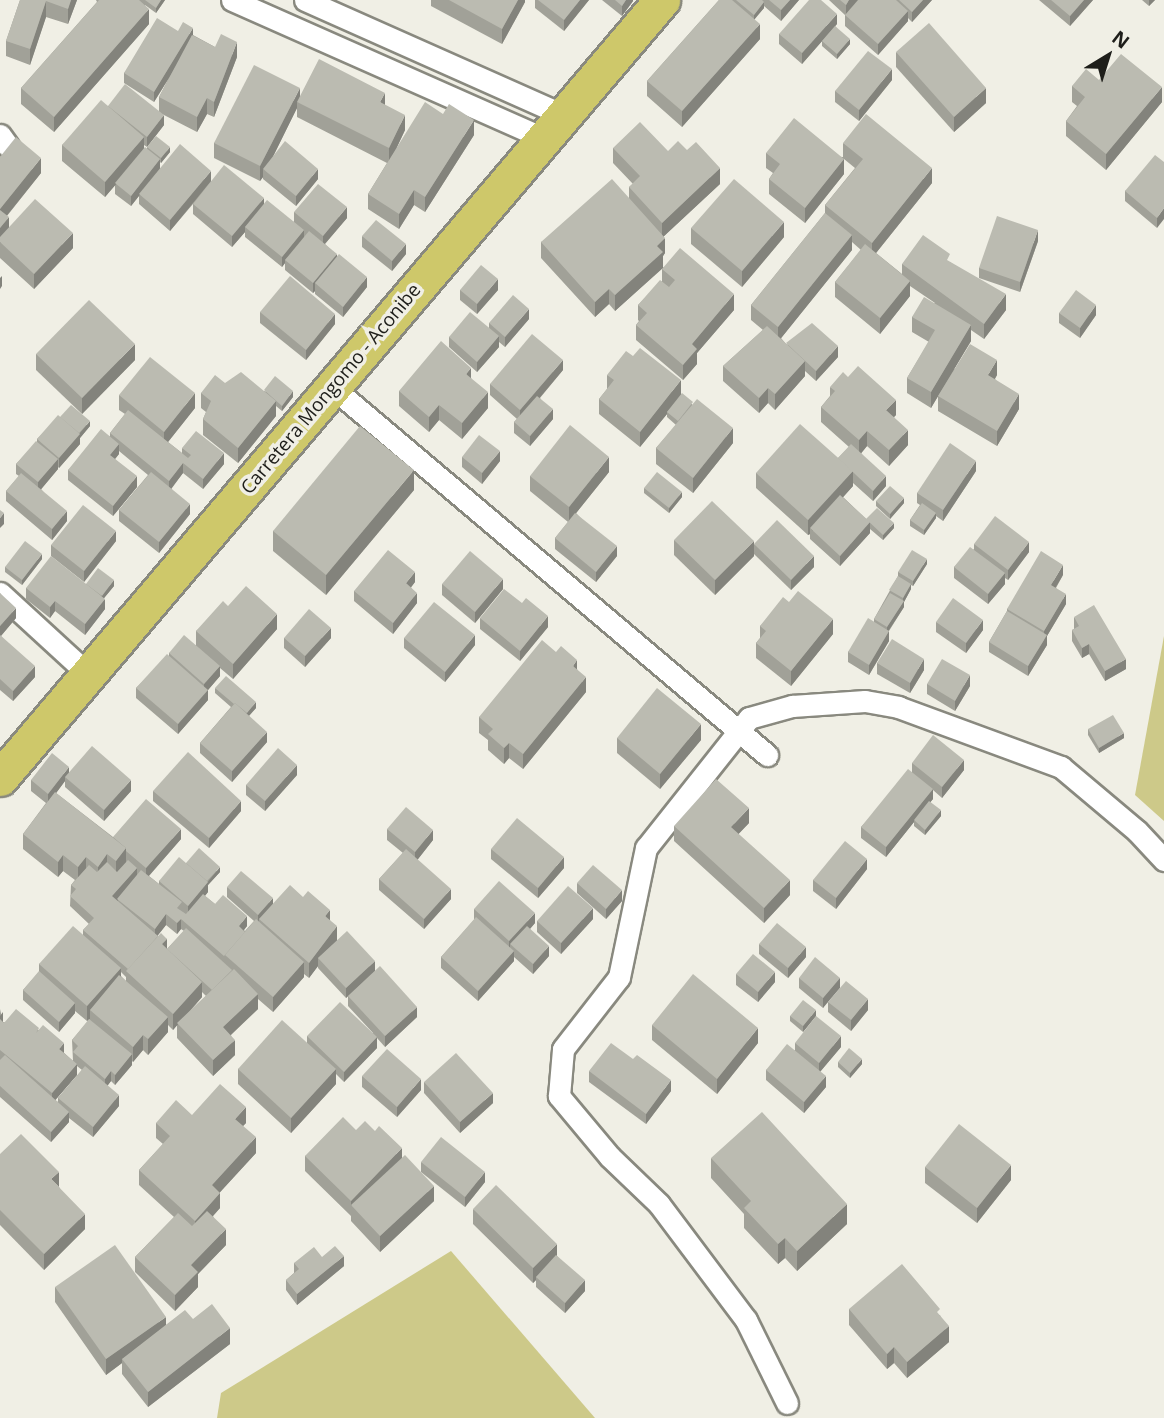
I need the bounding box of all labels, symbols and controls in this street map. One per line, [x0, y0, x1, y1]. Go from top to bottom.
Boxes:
north arrow [1073, 21, 1143, 91]
text: N [1107, 24, 1135, 54]
street label: Carretera Mongomo - Aconibe [236, 279, 426, 499]

